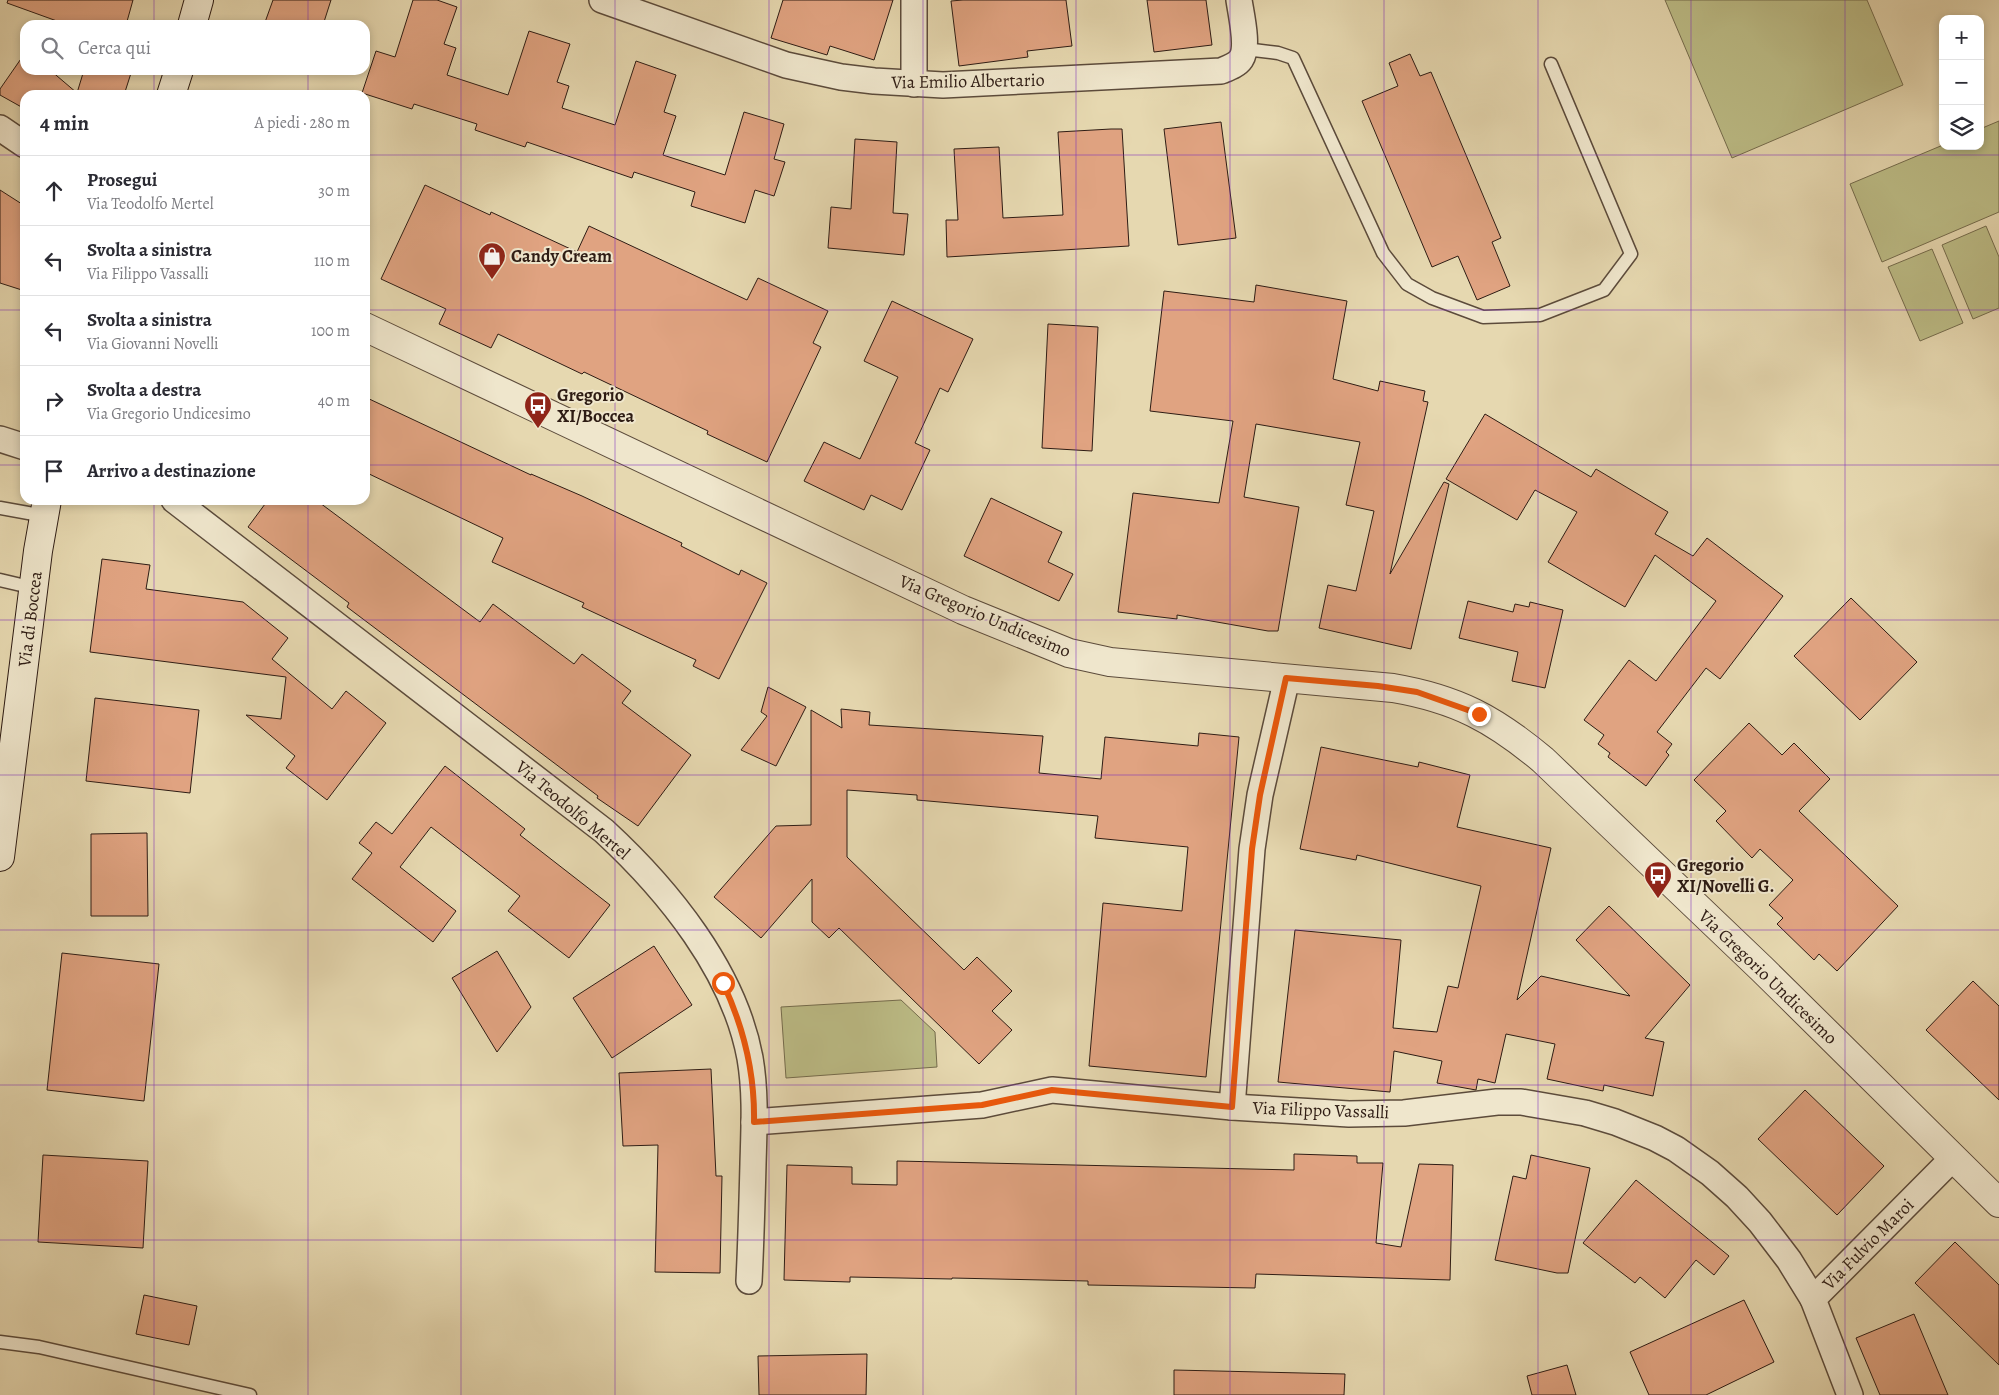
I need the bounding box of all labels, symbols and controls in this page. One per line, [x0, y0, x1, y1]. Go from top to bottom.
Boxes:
map controls [1939, 15, 1984, 150]
button: + [1939, 15, 1984, 60]
search box [20, 20, 370, 75]
icon: search [38, 34, 66, 62]
text: Cerca qui [78, 35, 151, 61]
button: − [1939, 60, 1984, 105]
street label: Via Emilio Albertario [890, 68, 1045, 94]
button: layers [1939, 105, 1984, 150]
text: 4 min [40, 109, 89, 137]
text: A piedi · 280 m [254, 112, 350, 134]
text: Prosegui [87, 167, 157, 193]
icon: ahead [40, 177, 68, 205]
text: 30 m [318, 180, 350, 202]
text: Via Teodolfo Mertel [87, 193, 214, 215]
text: Svolta a sinistra [87, 237, 212, 263]
shop icon: Candy Cream [477, 241, 507, 280]
place label: Candy Cream [511, 244, 612, 268]
icon: left [40, 247, 68, 275]
text: 110 m [314, 250, 350, 272]
text: Via Filippo Vassalli [87, 263, 209, 285]
text: Svolta a sinistra [87, 307, 212, 333]
icon: left [40, 317, 68, 345]
text: 100 m [311, 320, 350, 342]
text: Via Giovanni Novelli [87, 333, 219, 355]
text: Svolta a destra [87, 377, 201, 403]
place label: Gregorio XI/Boccea [557, 383, 635, 428]
icon: right [40, 387, 68, 415]
text: 40 m [318, 390, 350, 412]
bus stop icon: Gregorio XI/Boccea [523, 390, 553, 429]
text: Via Gregorio Undicesimo [87, 403, 251, 425]
icon: arrive [40, 457, 68, 485]
text: Arrivo a destinazione [87, 458, 256, 484]
street label: Via di Boccea [12, 569, 48, 669]
street label: Via Gregorio Undicesimo [895, 569, 1074, 663]
route end [1468, 703, 1491, 726]
street label: Via Teodolfo Mertel [510, 754, 636, 865]
place label: Gregorio XI/Novelli G. [1677, 853, 1775, 898]
bus stop icon: Gregorio XI/Novelli G. [1643, 860, 1673, 899]
street label: Via Gregorio Undicesimo [1693, 904, 1843, 1050]
route start [712, 972, 735, 995]
street label: Via Filippo Vassalli [1251, 1096, 1390, 1124]
street label: Via Fulvio Maroi [1816, 1193, 1919, 1296]

